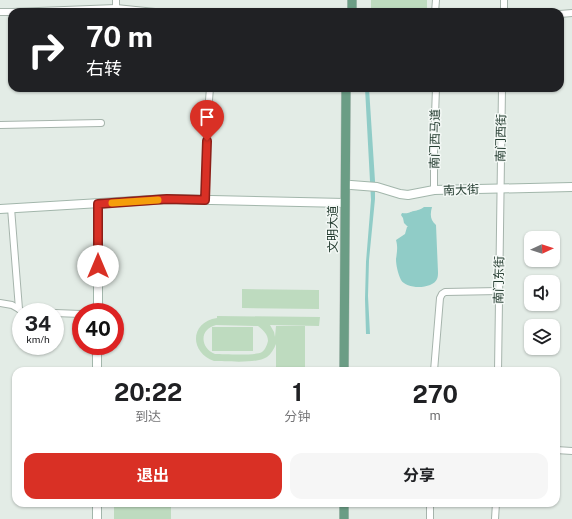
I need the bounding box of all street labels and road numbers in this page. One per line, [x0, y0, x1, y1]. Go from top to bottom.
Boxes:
street label: 南门西马道 [427, 109, 443, 169]
street label: 南门西街 [494, 114, 508, 162]
street label: 南大街 [443, 182, 479, 198]
street label: 文明大道 [326, 205, 340, 253]
street label: 南门东街 [492, 256, 506, 304]

